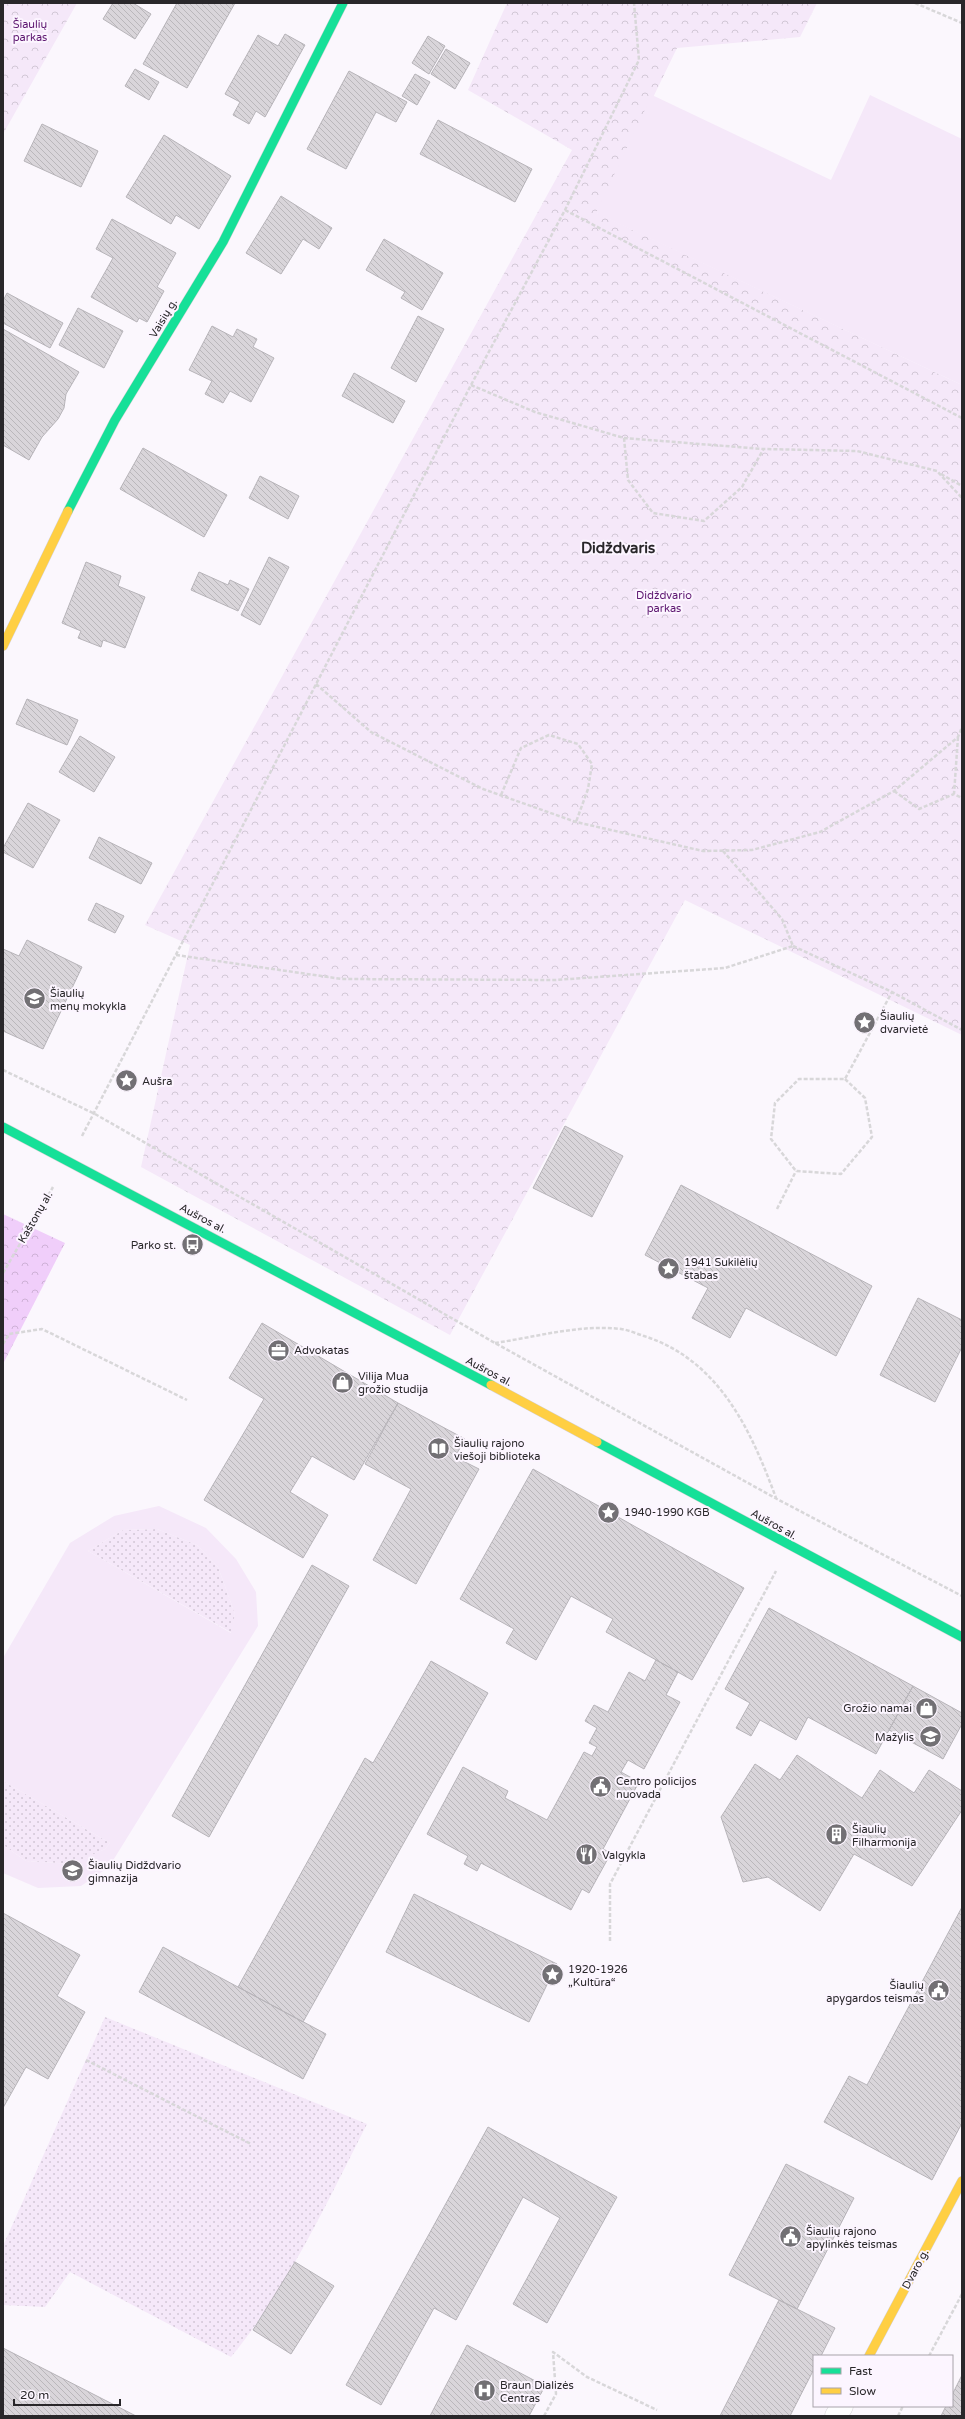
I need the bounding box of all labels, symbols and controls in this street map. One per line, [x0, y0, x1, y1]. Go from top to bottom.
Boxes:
park label: Šiaulių parkas [13, 17, 47, 44]
street label: Vaisių g. [147, 296, 180, 340]
district label: Didždvaris [581, 539, 655, 557]
park label: Didždvario parkas [636, 589, 692, 615]
school or university icon: Šiaulių menų mokykla [22, 986, 48, 1012]
place label: Šiaulių menų mokykla [50, 986, 126, 1013]
place icon: Šiaulių dvarvietė [852, 1009, 878, 1035]
place label: Šiaulių dvarvietė [880, 1009, 928, 1036]
place icon: Aušra [113, 1068, 139, 1094]
place label: Aušra [142, 1075, 172, 1088]
street label: Kaštonų al. [15, 1189, 56, 1245]
street label: Aušros al. [177, 1201, 228, 1236]
bus stop icon: Parko st. [179, 1232, 205, 1258]
place label: Parko st. [131, 1239, 176, 1252]
place icon: 1941 Sukilėlių štabas [656, 1255, 682, 1281]
place label: 1941 Sukilėlių štabas [684, 1256, 758, 1282]
office icon: Advokatas [266, 1337, 292, 1363]
place label: Advokatas [294, 1344, 349, 1357]
street label: Aušros al. [463, 1354, 514, 1389]
shop icon: Vilija Mua grožio studija [330, 1369, 356, 1395]
place label: Vilija Mua grožio studija [358, 1370, 428, 1396]
library icon: Šiaulių rajono viešoji biblioteka [425, 1436, 451, 1462]
place label: Šiaulių rajono viešoji biblioteka [454, 1436, 540, 1463]
place icon: 1940-1990 KGB [596, 1499, 622, 1525]
place label: 1940-1990 KGB [624, 1506, 710, 1519]
street label: Aušros al. [748, 1506, 799, 1542]
shop icon: Grožio namai [914, 1695, 940, 1721]
place label: Grožio namai [843, 1702, 912, 1715]
school or university icon: Mažylis [917, 1724, 943, 1750]
place label: Mažylis [875, 1731, 914, 1744]
public building icon: Centro policijos nuovada [588, 1774, 614, 1800]
place label: Centro policijos nuovada [616, 1775, 697, 1801]
building icon: Šiaulių Filharmonija [823, 1822, 849, 1848]
place label: Šiaulių Filharmonija [852, 1822, 916, 1849]
restaurant icon: Valgykla [574, 1842, 600, 1868]
place label: Valgykla [602, 1849, 646, 1862]
school or university icon: Šiaulių Didždvario gimnazija [59, 1858, 85, 1884]
place label: Šiaulių Didždvario gimnazija [88, 1858, 181, 1885]
place icon: 1920-1926 „Kultūra“ [539, 1962, 565, 1988]
place label: 1920-1926 „Kultūra“ [568, 1963, 628, 1989]
place label: Šiaulių apygardos teismas [826, 1978, 924, 2005]
public building icon: Šiaulių apygardos teismas [926, 1978, 952, 2004]
public building icon: Šiaulių rajono apylinkės teismas [778, 2224, 804, 2250]
place label: Šiaulių rajono apylinkės teismas [806, 2224, 897, 2251]
street label: Dvaro g. [899, 2247, 931, 2292]
legend [813, 2355, 953, 2407]
text: Fast [849, 2364, 873, 2378]
hospital icon: Braun Dializės Centras [471, 2378, 497, 2404]
place label: Braun Dializės Centras [500, 2379, 574, 2405]
scale bar [14, 2381, 120, 2407]
text: Slow [849, 2384, 876, 2398]
text: 20 m [20, 2388, 49, 2402]

